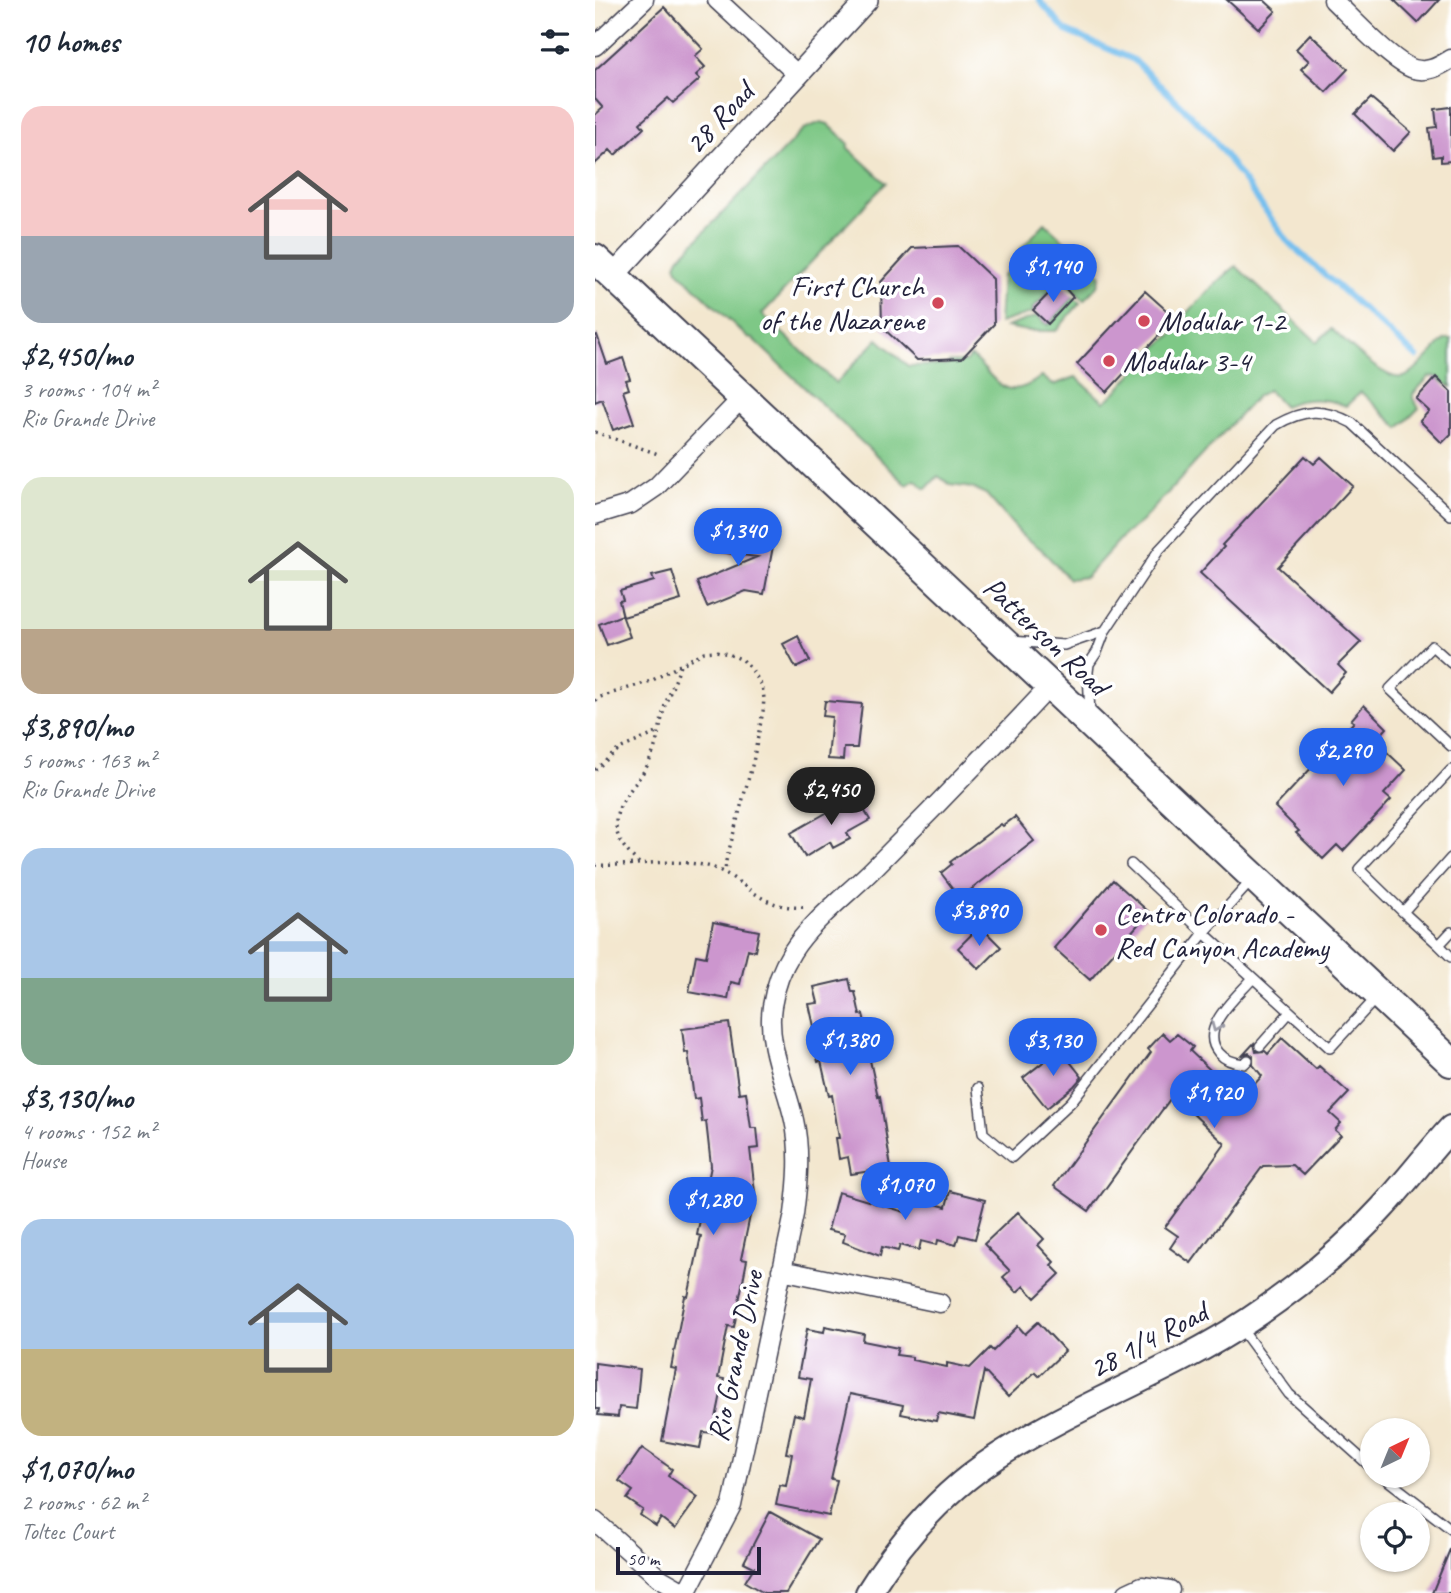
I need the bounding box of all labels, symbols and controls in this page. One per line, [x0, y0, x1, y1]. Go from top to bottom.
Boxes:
text: 10 homes [21, 23, 119, 61]
icon: filters [536, 23, 574, 61]
street label: 28 Road [676, 71, 765, 162]
icon: home [235, 152, 361, 278]
pin: $1,140 [996, 244, 1110, 304]
text: $1,140 [1025, 252, 1081, 281]
place label: First Church of the Nazarene [760, 267, 926, 339]
marker: First Church of the Nazarene [930, 295, 946, 311]
place label: Modular 1-2 [1158, 302, 1288, 340]
marker: Modular 1-2 [1136, 313, 1152, 329]
text: $2,450/mo [21, 337, 132, 375]
place label: Modular 3-4 [1123, 342, 1253, 380]
marker: Modular 3-4 [1101, 353, 1117, 369]
text: 3 rooms · 104 m² [21, 375, 156, 404]
text: Rio Grande Drive [21, 404, 154, 433]
pin: $1,340 [681, 508, 795, 568]
text: $1,340 [710, 516, 766, 545]
icon: home [235, 523, 361, 649]
street label: Patterson Road [975, 568, 1120, 707]
text: $3,890/mo [21, 708, 133, 746]
pin: $2,290 [1286, 728, 1400, 788]
text: $2,290 [1315, 736, 1371, 765]
text: 5 rooms · 163 m² [21, 746, 156, 775]
pin: $2,450 [774, 768, 888, 827]
text: Rio Grande Drive [21, 775, 154, 804]
text: $2,450 [803, 775, 859, 804]
pin: $3,890 [922, 888, 1036, 948]
icon: home [235, 894, 361, 1020]
place label: Centro Colorado - Red Canyon Academy [1115, 894, 1330, 966]
text: $3,890 [951, 896, 1007, 925]
marker: Centro Colorado - Red Canyon Academy [1093, 922, 1109, 938]
pin: $1,380 [793, 1018, 907, 1077]
pin: $3,130 [996, 1018, 1110, 1078]
one-way arrow [1211, 1020, 1225, 1032]
text: $1,380 [822, 1025, 878, 1054]
text: $3,130 [1025, 1026, 1081, 1055]
pin: $1,920 [1157, 1070, 1271, 1130]
text: $1,920 [1186, 1078, 1242, 1107]
text: $3,130/mo [21, 1079, 133, 1117]
text: 4 rooms · 152 m² [21, 1117, 156, 1146]
text: House [21, 1146, 66, 1175]
pin: $1,070 [848, 1162, 962, 1222]
text: $1,070 [877, 1170, 933, 1199]
pin: $1,280 [656, 1178, 770, 1237]
text: $1,280 [685, 1185, 741, 1214]
icon: home [235, 1265, 361, 1391]
street label: Rio Grande Drive [698, 1265, 772, 1445]
street label: 28 1/4 Road [1082, 1291, 1217, 1387]
north arrow [1360, 1418, 1430, 1488]
map controls [1360, 1418, 1430, 1572]
text: $1,070/mo [21, 1450, 133, 1488]
text: 2 rooms · 62 m² [21, 1488, 145, 1517]
button: locate [1360, 1502, 1430, 1572]
text: Toltec Court [21, 1517, 114, 1546]
scale bar [616, 1544, 761, 1576]
text: 50 m [627, 1547, 659, 1571]

